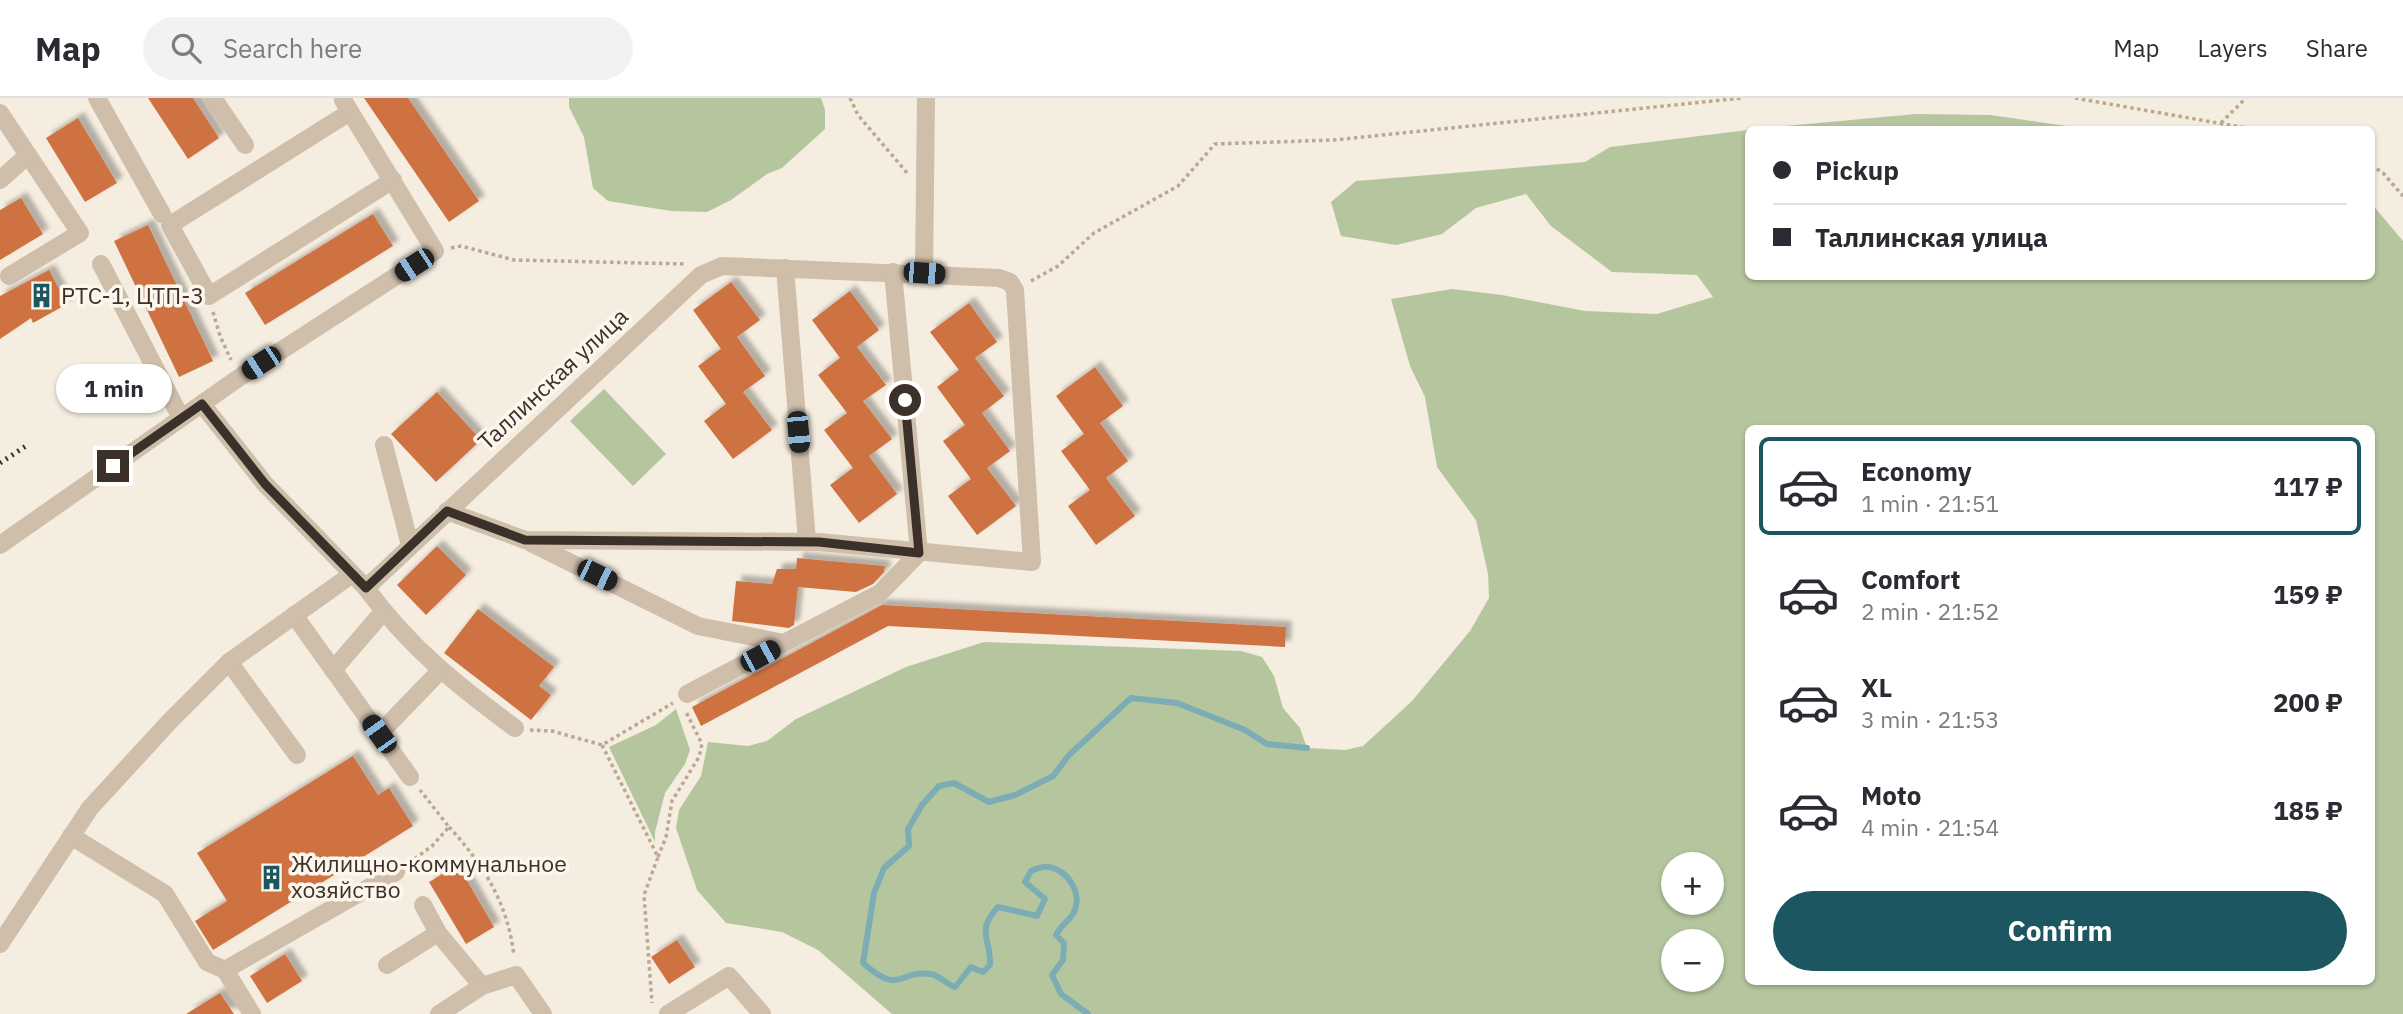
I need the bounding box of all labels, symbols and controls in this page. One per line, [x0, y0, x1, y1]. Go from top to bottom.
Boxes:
search box [143, 17, 633, 80]
text: Map [35, 27, 101, 70]
icon: search [167, 29, 205, 67]
text: Search here [223, 31, 362, 65]
text: Map [2113, 32, 2160, 64]
text: Layers [2198, 32, 2268, 64]
text: Share [2306, 32, 2368, 64]
text: Pickup [1815, 153, 1899, 187]
text: Таллинская улица [1815, 220, 2048, 254]
car [391, 245, 438, 285]
car [903, 261, 946, 285]
place label: РТС-1, ЦТП-3 [61, 280, 204, 310]
building icon: РТС-1, ЦТП-3 [27, 282, 55, 310]
street label: Таллинская улица [471, 301, 634, 456]
car [238, 343, 285, 383]
callout: 1 min [55, 364, 171, 414]
text: 1 min [84, 373, 144, 403]
route start [889, 384, 921, 416]
car [786, 410, 811, 454]
route end [97, 450, 129, 482]
text: Economy [1861, 454, 1972, 488]
icon: car [1777, 455, 1840, 518]
text: 117 ₽ [2273, 469, 2343, 503]
text: 1 min · 21:51 [1861, 488, 1999, 518]
car [574, 556, 621, 594]
text: Comfort [1861, 562, 1960, 596]
icon: car [1777, 563, 1840, 626]
text: 159 ₽ [2273, 577, 2343, 611]
text: 2 min · 21:52 [1861, 596, 1999, 626]
car [737, 637, 784, 675]
text: XL [1861, 670, 1892, 704]
icon: car [1777, 671, 1840, 734]
text: 200 ₽ [2273, 685, 2343, 719]
text: 3 min · 21:53 [1861, 704, 1999, 734]
car [359, 711, 400, 757]
text: Moto [1861, 778, 1921, 812]
icon: car [1777, 779, 1840, 842]
text: 185 ₽ [2273, 793, 2343, 827]
text: 4 min · 21:54 [1861, 812, 1999, 842]
place label: Жилищно-коммунальное хозяйство [291, 848, 567, 904]
map controls [1661, 852, 1724, 992]
button: + [1661, 852, 1724, 915]
building icon: Жилищно-коммунальное хозяйство [257, 863, 285, 891]
button: Confirm [1773, 891, 2347, 971]
button: − [1661, 929, 1724, 992]

